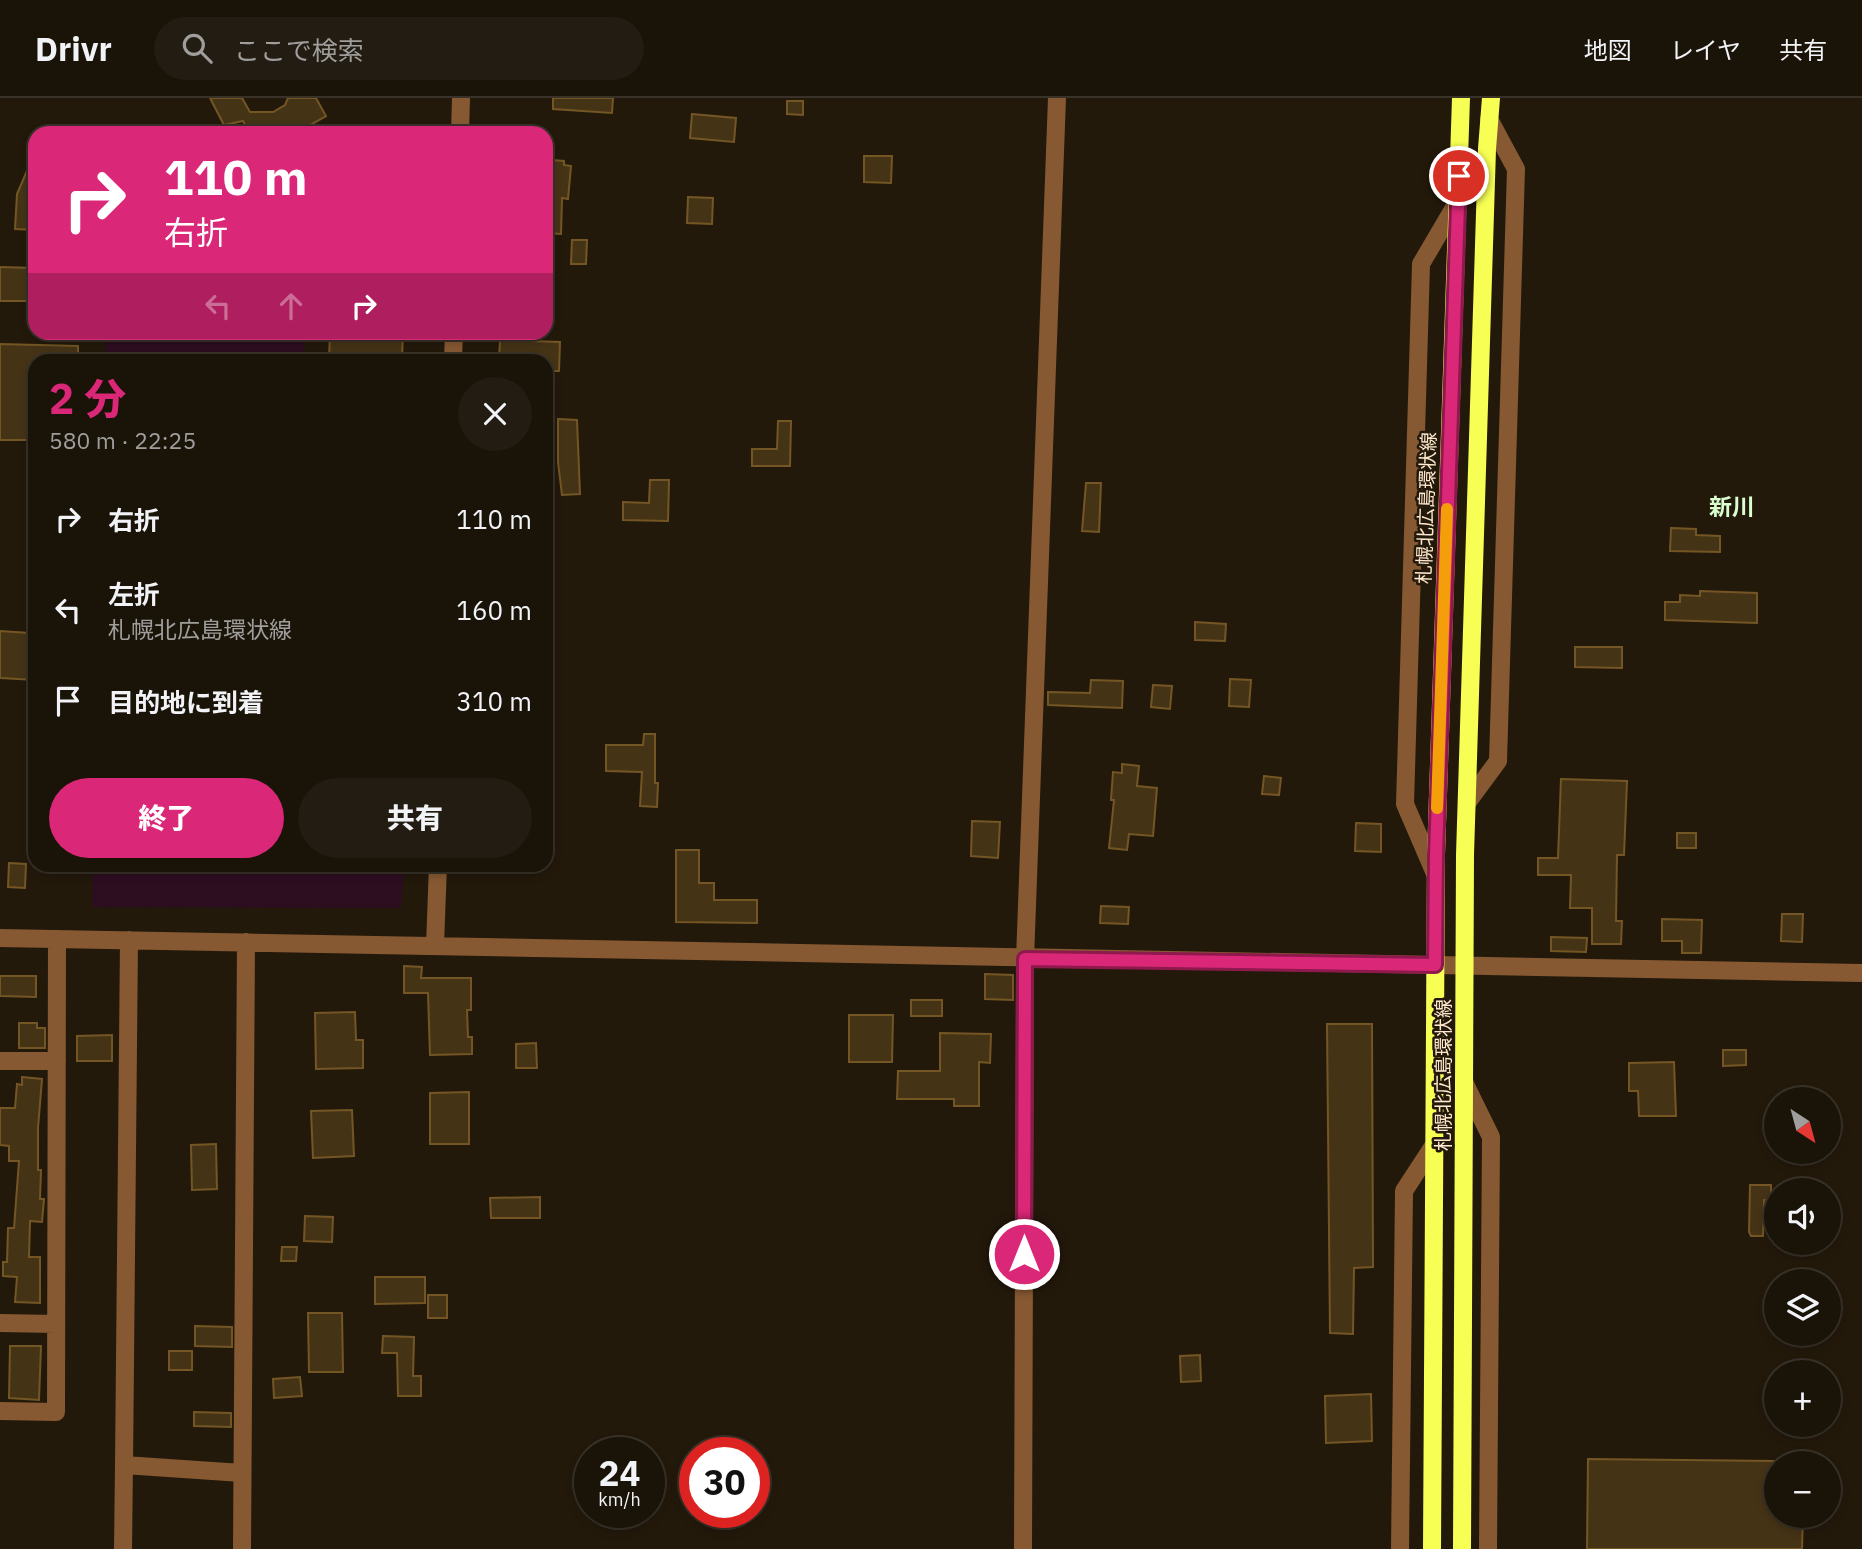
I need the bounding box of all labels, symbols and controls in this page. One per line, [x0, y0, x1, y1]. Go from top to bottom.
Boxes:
search box [154, 17, 644, 80]
text: Drivr [35, 27, 112, 70]
icon: search [178, 29, 216, 67]
text: ここで検索 [234, 33, 364, 67]
text: 地図 [1584, 34, 1632, 66]
text: レイヤ [1670, 34, 1741, 66]
text: 共有 [1779, 34, 1827, 66]
text: 110 m [164, 145, 308, 208]
pin [1429, 146, 1489, 206]
icon: right [49, 154, 140, 245]
icon: arrive [1440, 157, 1478, 195]
text: 右折 [164, 211, 228, 253]
icon: left [199, 287, 237, 325]
icon: ahead [272, 287, 310, 325]
icon: right [345, 287, 383, 325]
text: 2 分 [49, 371, 126, 426]
button: close [458, 377, 532, 451]
text: 580 m · 22:25 [49, 425, 196, 455]
street label: 札幌北広島環状線 [1411, 432, 1441, 584]
district label: 新川 [1709, 491, 1755, 521]
icon: right [49, 500, 87, 538]
text: 110 m [456, 502, 532, 536]
text: 右折 [108, 503, 160, 537]
text: 左折 [108, 577, 160, 611]
icon: left [49, 591, 87, 629]
text: 160 m [456, 593, 532, 627]
text: 札幌北広島環状線 [108, 614, 292, 644]
icon: arrive [49, 682, 87, 720]
text: 310 m [456, 684, 532, 718]
text: 目的地に到着 [108, 685, 264, 719]
button: 終了 [49, 778, 284, 858]
button: 共有 [298, 778, 532, 858]
street label: 札幌北広島環状線 [1431, 999, 1455, 1151]
north arrow [1764, 1087, 1841, 1164]
map controls [1764, 1087, 1841, 1528]
button: sound [1764, 1178, 1841, 1255]
position arrow [987, 1217, 1061, 1291]
button: layers [1764, 1269, 1841, 1346]
button: + [1764, 1360, 1841, 1437]
speed limit sign: 30 [679, 1437, 770, 1528]
text: 24 [598, 1450, 641, 1496]
button: − [1764, 1451, 1841, 1528]
text: km/h [598, 1488, 641, 1511]

